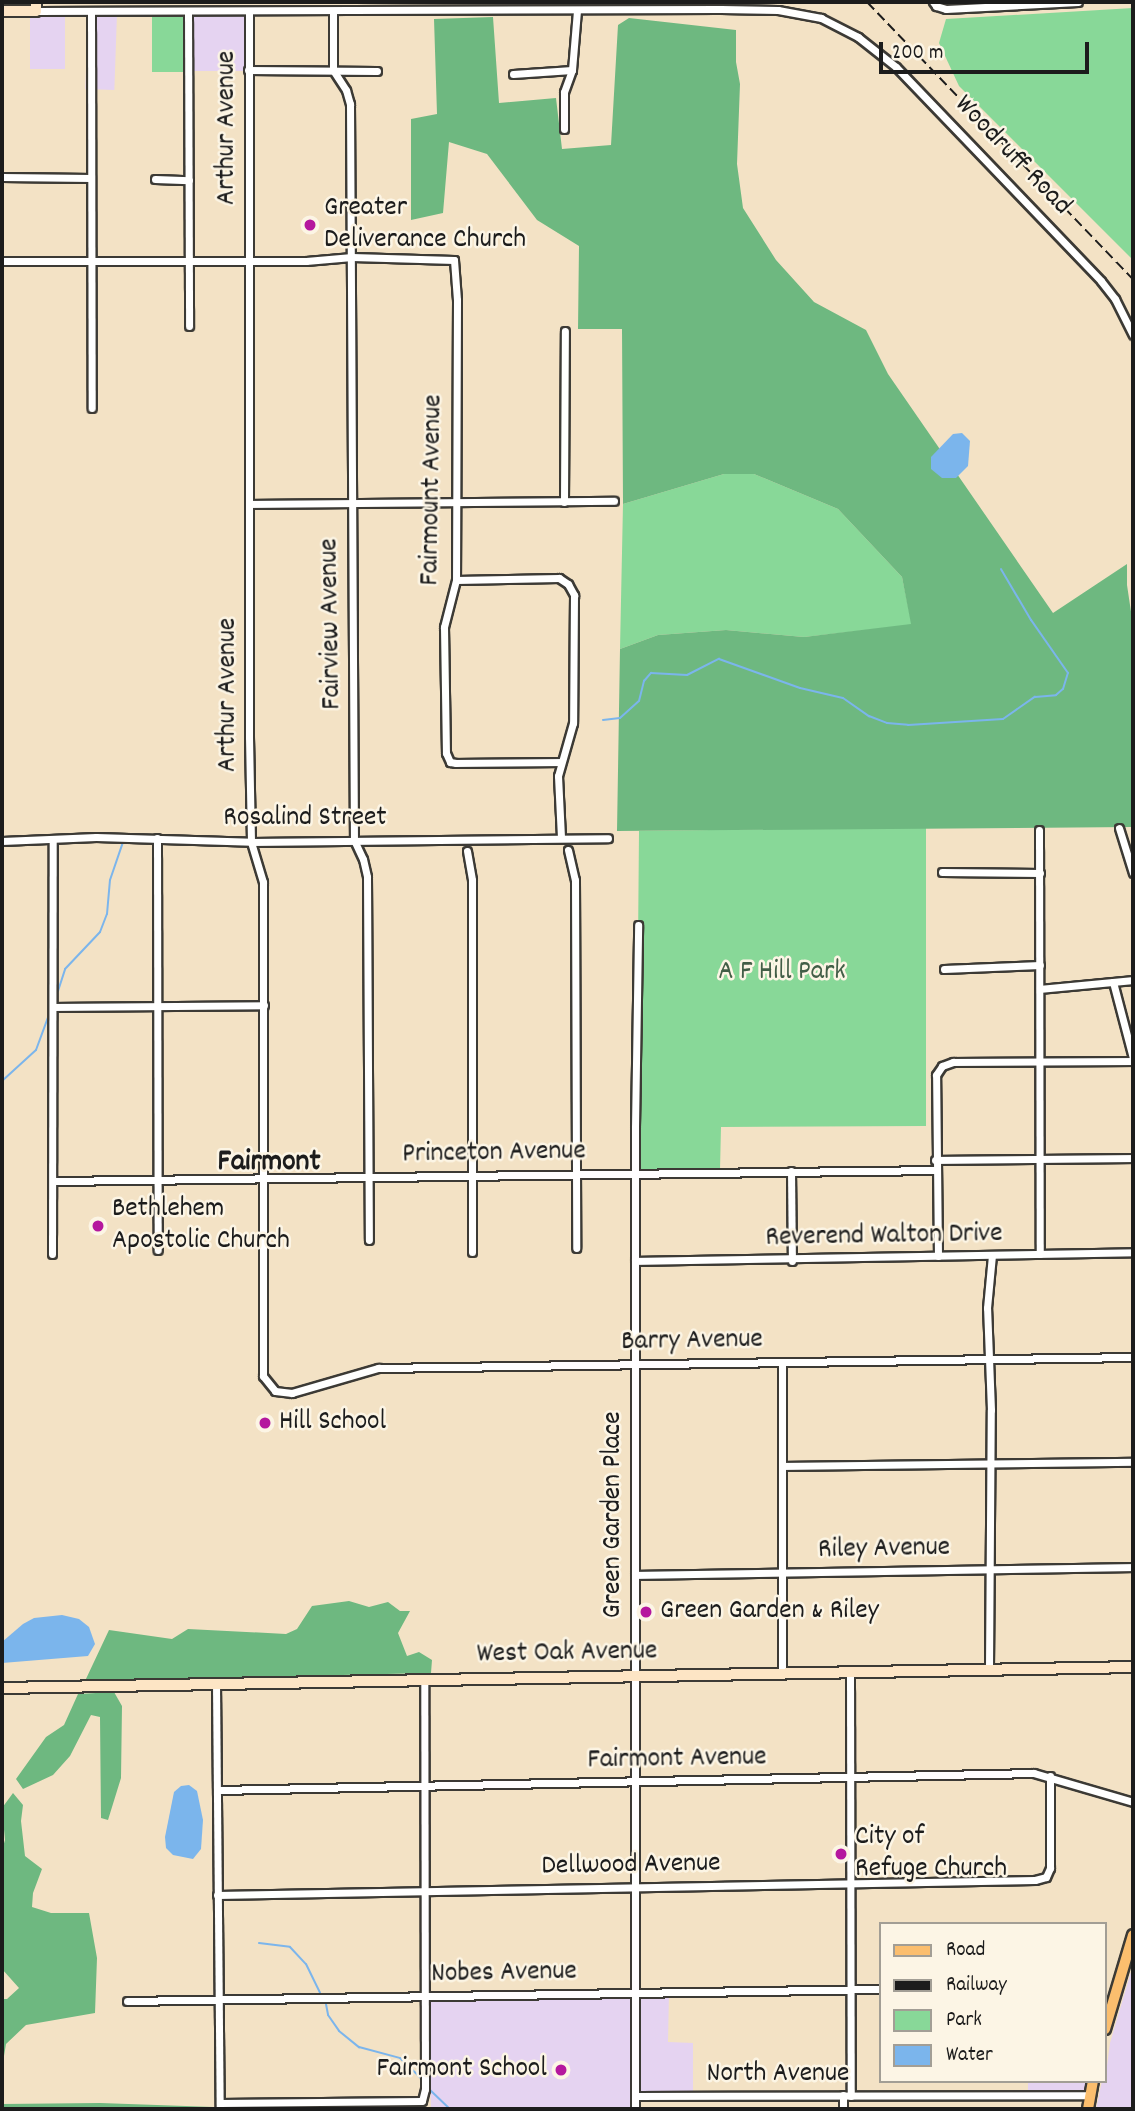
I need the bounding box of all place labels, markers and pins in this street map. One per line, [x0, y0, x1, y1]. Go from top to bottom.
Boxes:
place label: Greater Deliverance Church [324, 192, 526, 258]
marker: Greater Deliverance Church [302, 217, 318, 233]
place label: Bethlehem Apostolic Church [112, 1193, 290, 1259]
marker: Bethlehem Apostolic Church [90, 1218, 106, 1234]
place label: Hill School [279, 1406, 386, 1440]
marker: Hill School [257, 1415, 273, 1431]
place label: Green Garden & Riley [660, 1595, 879, 1629]
marker: Green Garden & Riley [638, 1604, 654, 1620]
place label: City of Refuge Church [855, 1821, 1007, 1887]
marker: City of Refuge Church [833, 1846, 849, 1862]
place label: Fairmont School [376, 2053, 547, 2087]
marker: Fairmont School [553, 2062, 569, 2078]

